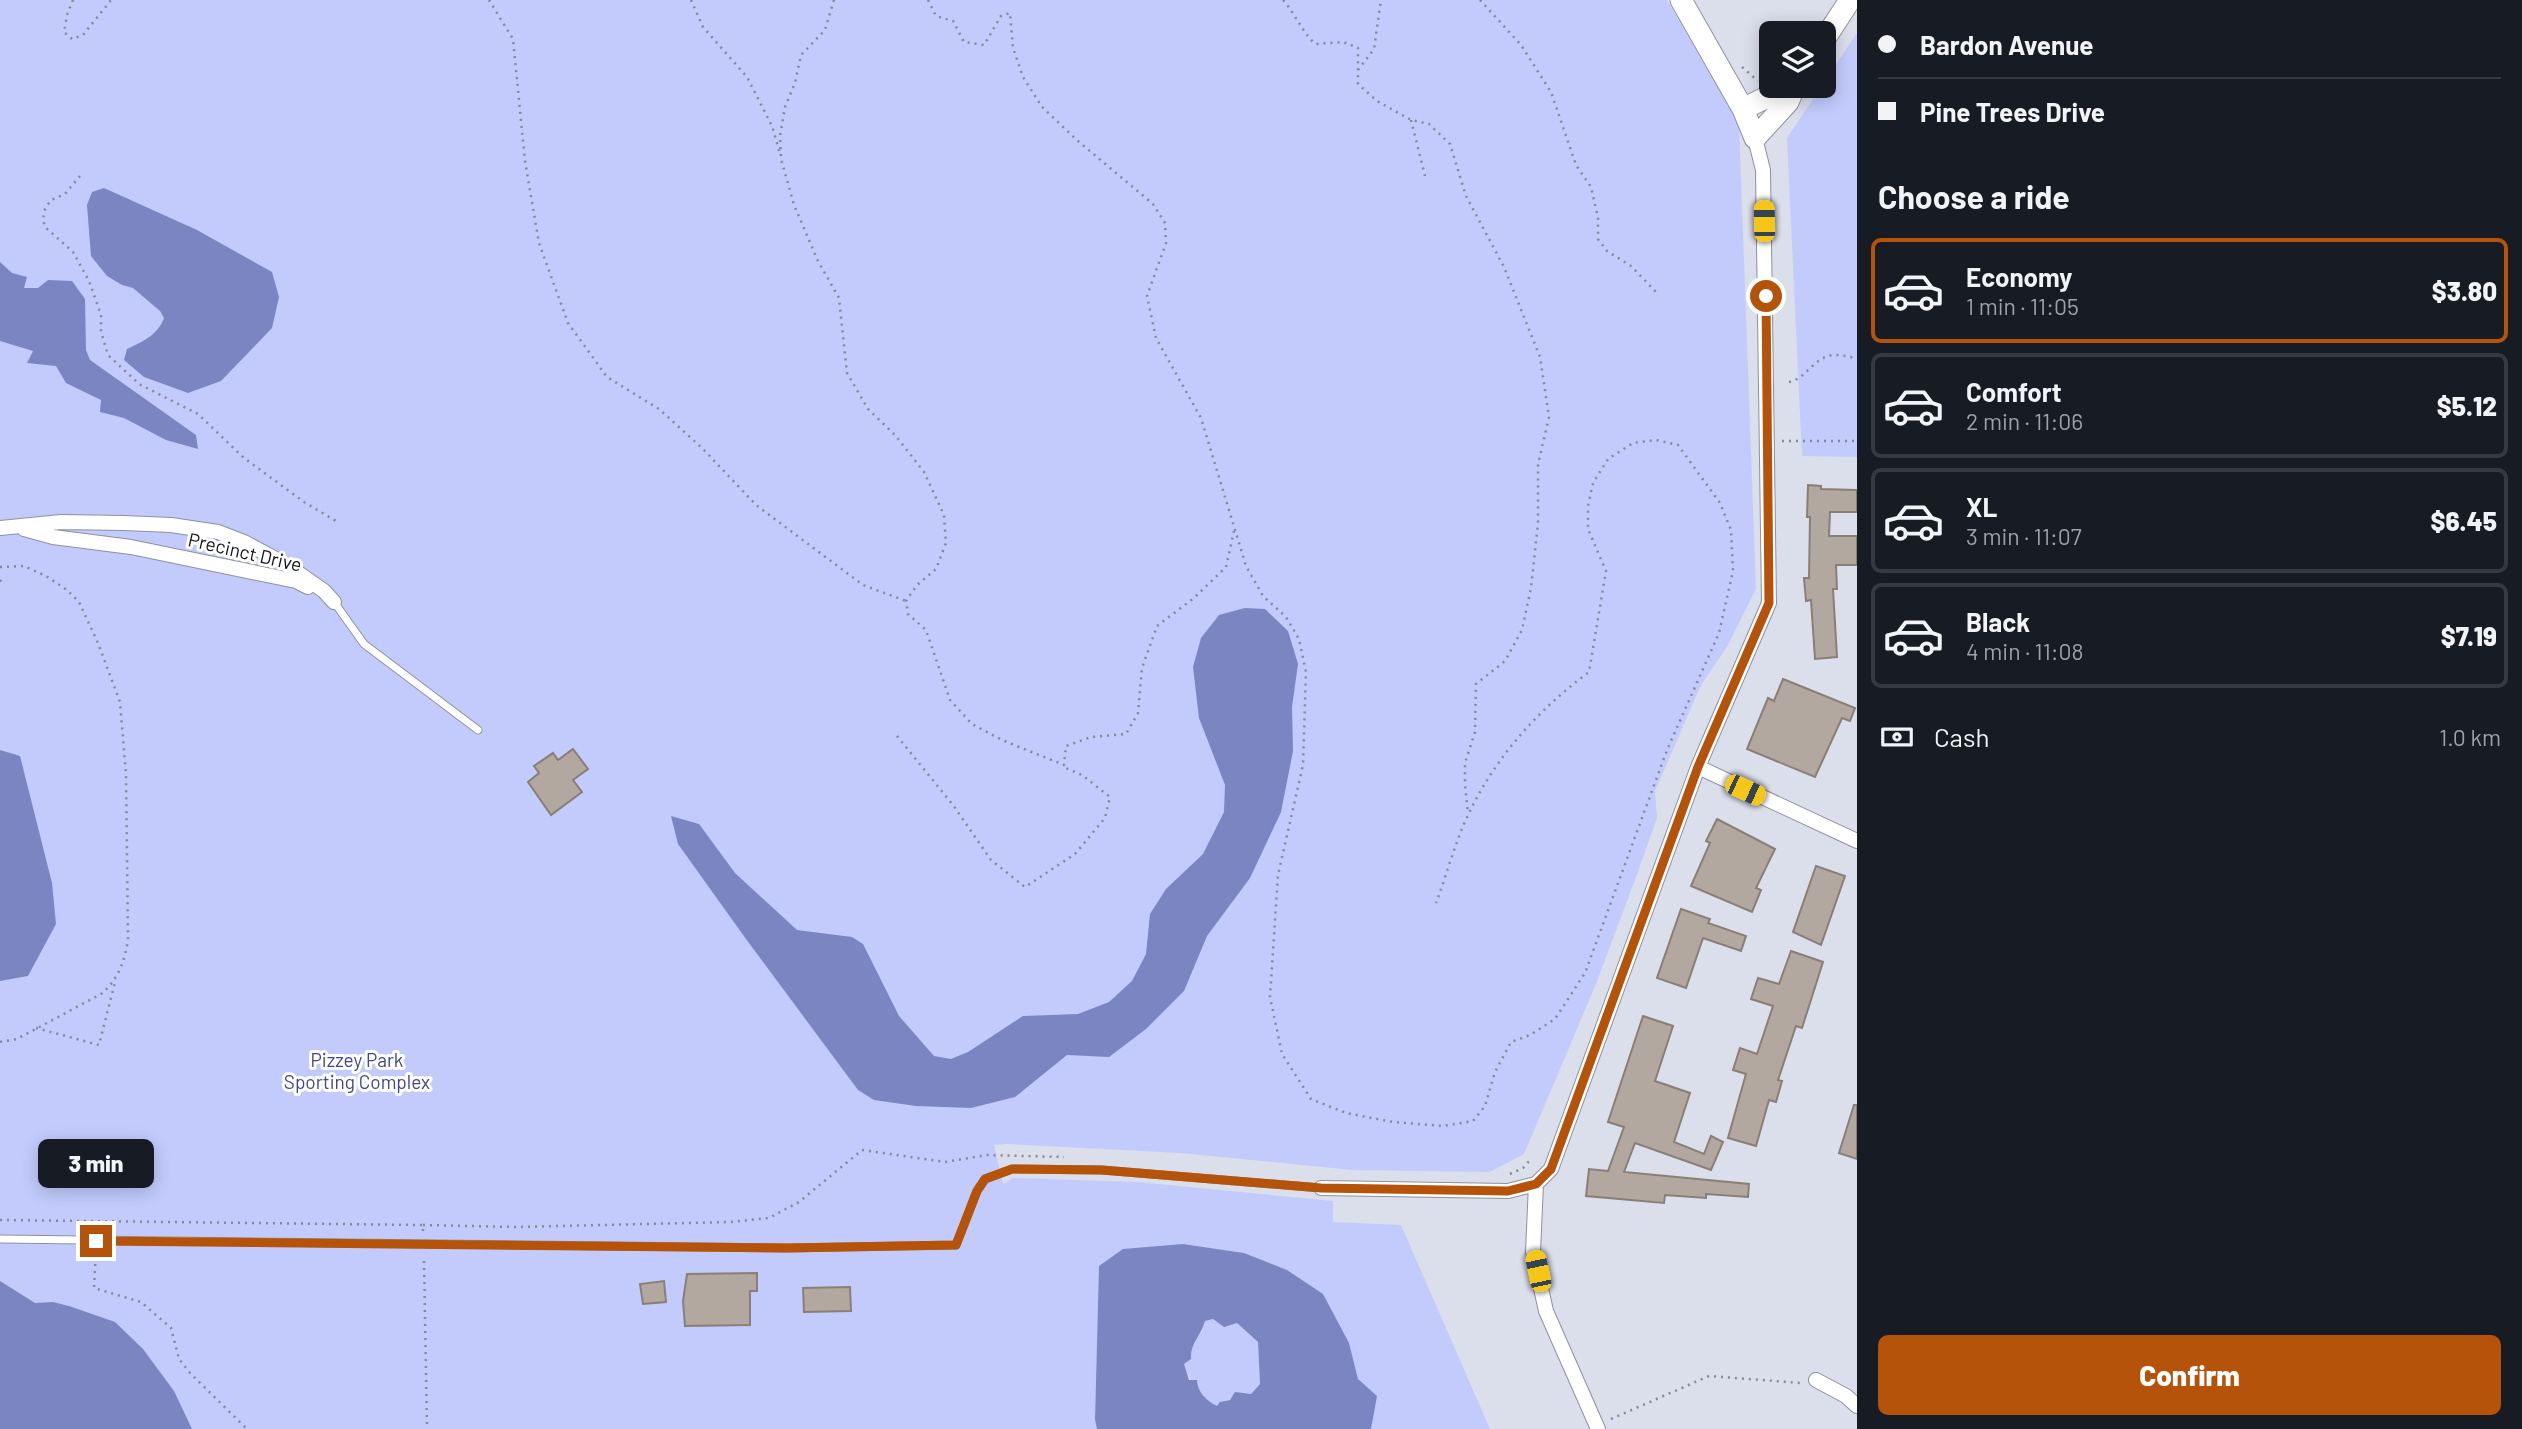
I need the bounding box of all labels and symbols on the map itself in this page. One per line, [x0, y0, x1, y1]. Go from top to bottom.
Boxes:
car [1754, 200, 1775, 242]
route start [1750, 280, 1782, 312]
street label: Precinct Drive [186, 527, 304, 576]
car [1722, 772, 1769, 808]
park label: Pizzey Park Sporting Complex [284, 1048, 430, 1093]
callout: 3 min [38, 1140, 154, 1188]
route end [80, 1225, 112, 1257]
car [1524, 1248, 1553, 1294]

